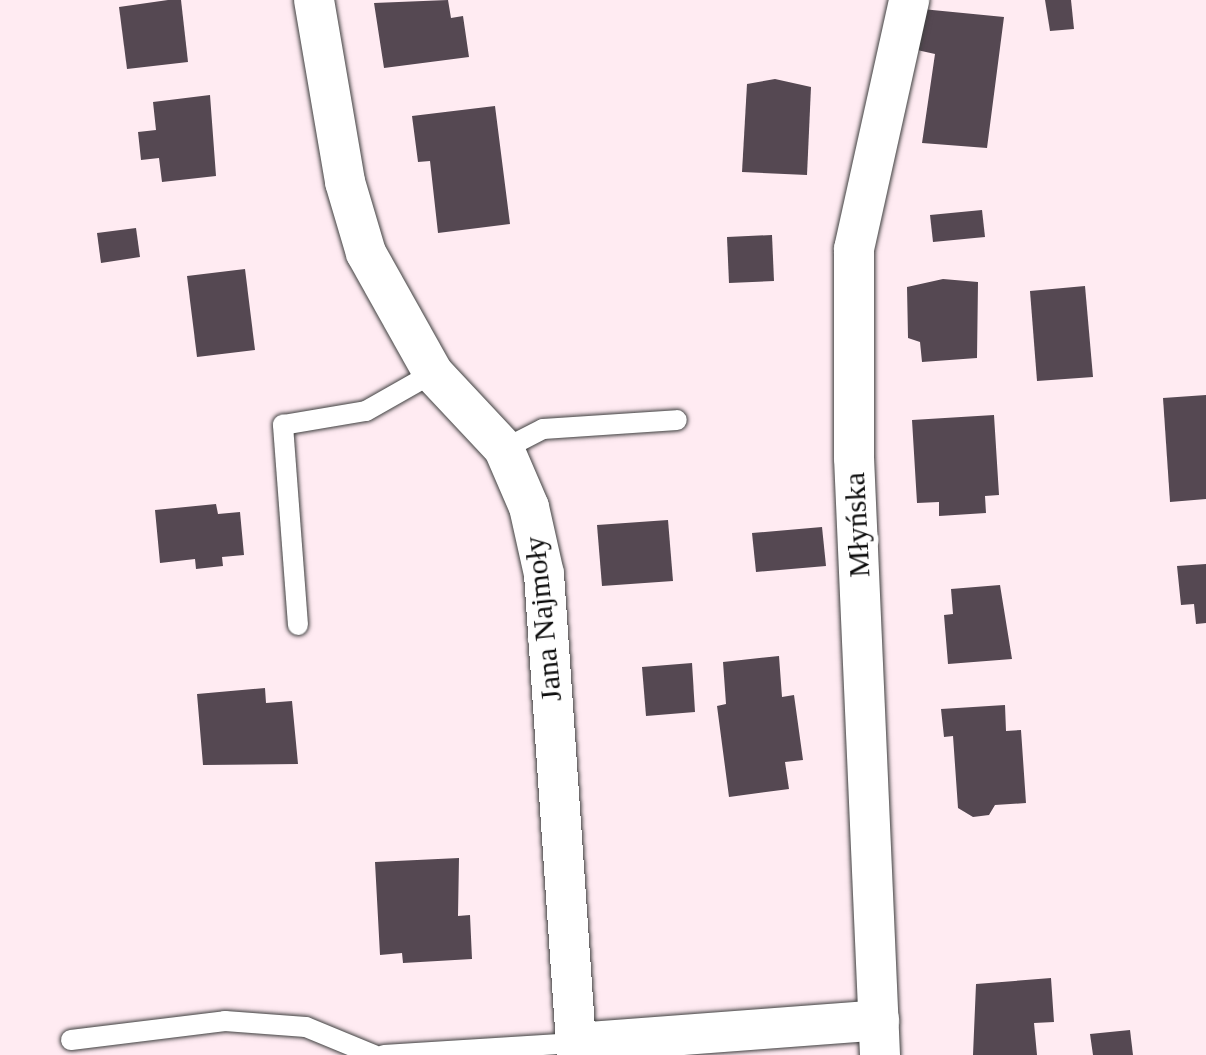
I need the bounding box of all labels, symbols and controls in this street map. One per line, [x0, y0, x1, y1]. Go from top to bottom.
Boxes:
street label: Młyńska [836, 472, 878, 578]
street label: Jana Najmoły [516, 535, 570, 703]

